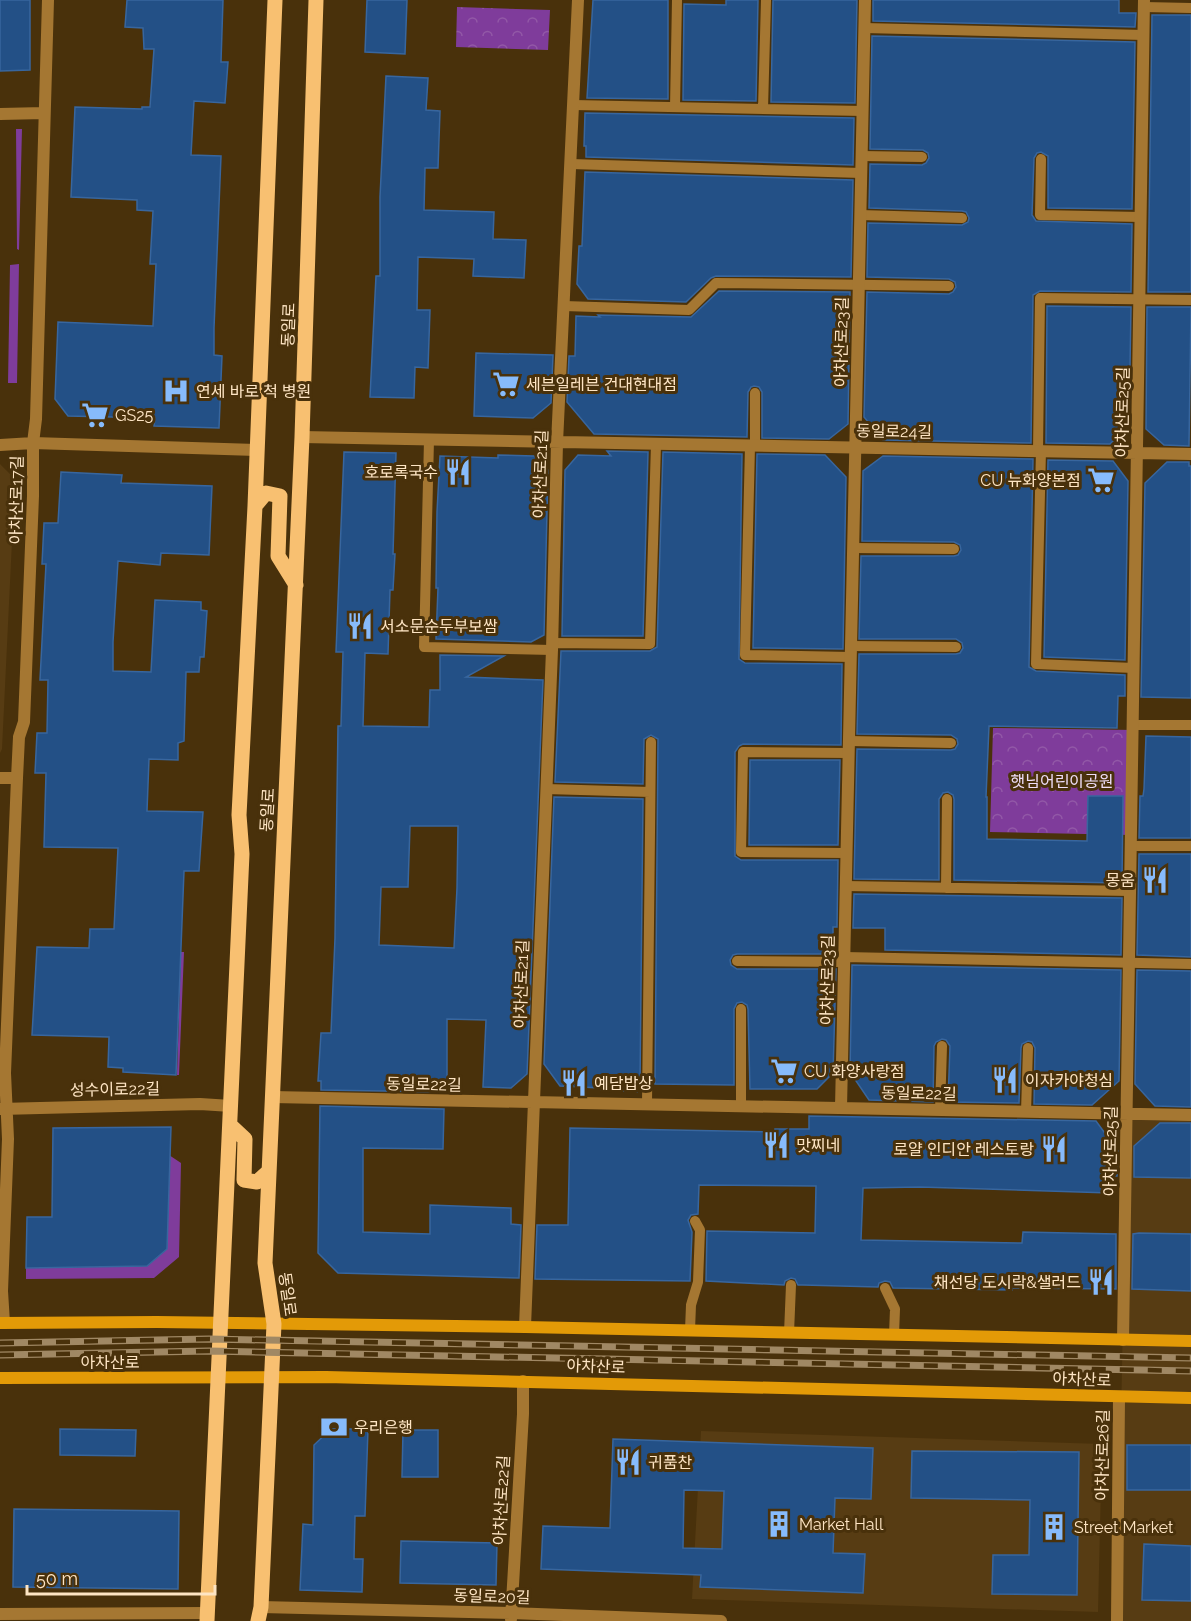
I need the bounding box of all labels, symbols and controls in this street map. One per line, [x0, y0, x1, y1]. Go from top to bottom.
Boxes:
street label: 아차산로23길 [831, 297, 852, 387]
street label: 동일로 [278, 302, 299, 347]
street label: 아차산로25길 [1112, 367, 1133, 457]
supermarket icon: 세븐일레븐 건대현대점 [491, 369, 521, 399]
place label: 세븐일레븐 건대현대점 [526, 375, 677, 394]
hospital icon: 연세 바로 척 병원 [161, 376, 191, 406]
place label: 연세 바로 척 병원 [196, 382, 311, 401]
supermarket icon: GS25 [80, 400, 110, 430]
place label: GS25 [115, 406, 154, 425]
street label: 동일로24길 [856, 421, 932, 442]
street label: 아차산로21길 [529, 429, 552, 519]
street label: 아차산로17길 [6, 455, 27, 545]
restaurant icon: 호로록국수 [443, 457, 473, 487]
place label: 호로록국수 [364, 463, 438, 482]
supermarket icon: CU 뉴화양본점 [1086, 465, 1116, 495]
place label: CU 뉴화양본점 [980, 471, 1081, 490]
restaurant icon: 서소문순두부보쌈 [345, 611, 375, 641]
place label: 서소문순두부보쌈 [380, 617, 498, 636]
park label: 햇님어린이공원 [1010, 772, 1114, 791]
street label: 동일로 [257, 787, 278, 833]
restaurant icon: 몽움 [1140, 865, 1170, 895]
place label: 몽움 [1106, 871, 1135, 890]
street label: 아차산로23길 [817, 935, 838, 1025]
street label: 아차산로21길 [510, 939, 533, 1029]
supermarket icon: CU 화양사랑점 [769, 1056, 799, 1086]
place label: CU 화양사랑점 [804, 1062, 905, 1081]
restaurant icon: 이자카야청심 [990, 1065, 1020, 1095]
restaurant icon: 예담밥상 [559, 1068, 589, 1098]
place label: 이자카야청심 [1025, 1071, 1113, 1090]
street label: 동일로22길 [386, 1074, 462, 1095]
place label: 예담밥상 [594, 1074, 653, 1093]
street label: 성수이로22길 [70, 1079, 160, 1100]
street label: 동일로22길 [881, 1083, 957, 1104]
street label: 아차산로25길 [1100, 1106, 1121, 1196]
restaurant icon: 맛찌네 [761, 1130, 791, 1160]
restaurant icon: 로얄 인디안 레스토랑 [1039, 1134, 1069, 1164]
place label: 맛찌네 [796, 1136, 840, 1155]
place label: 로얄 인디안 레스토랑 [893, 1140, 1034, 1159]
restaurant icon: 채선당 도시락&샐러드 [1086, 1267, 1116, 1297]
street label: 동일로 [275, 1271, 300, 1318]
place label: 채선당 도시락&샐러드 [934, 1273, 1081, 1292]
street label: 아차산로 [81, 1353, 140, 1372]
street label: 아차산로 [566, 1356, 626, 1377]
street label: 아차산로 [1052, 1369, 1112, 1390]
street label: 아차산로26길 [1092, 1409, 1113, 1501]
bank icon: 우리은행 [319, 1412, 349, 1442]
place label: 우리은행 [354, 1418, 413, 1437]
restaurant icon: 귀품찬 [613, 1447, 643, 1477]
place label: 귀품찬 [648, 1453, 692, 1472]
street label: 아차산로22길 [490, 1454, 513, 1546]
building icon: Market Hall [764, 1509, 794, 1539]
building icon: Street Market [1039, 1512, 1069, 1542]
place label: Market Hall [799, 1515, 884, 1534]
place label: Street Market [1074, 1518, 1174, 1537]
scale bar [27, 1558, 214, 1596]
text: 50 m [36, 1568, 78, 1589]
street label: 동일로20길 [453, 1586, 531, 1607]

